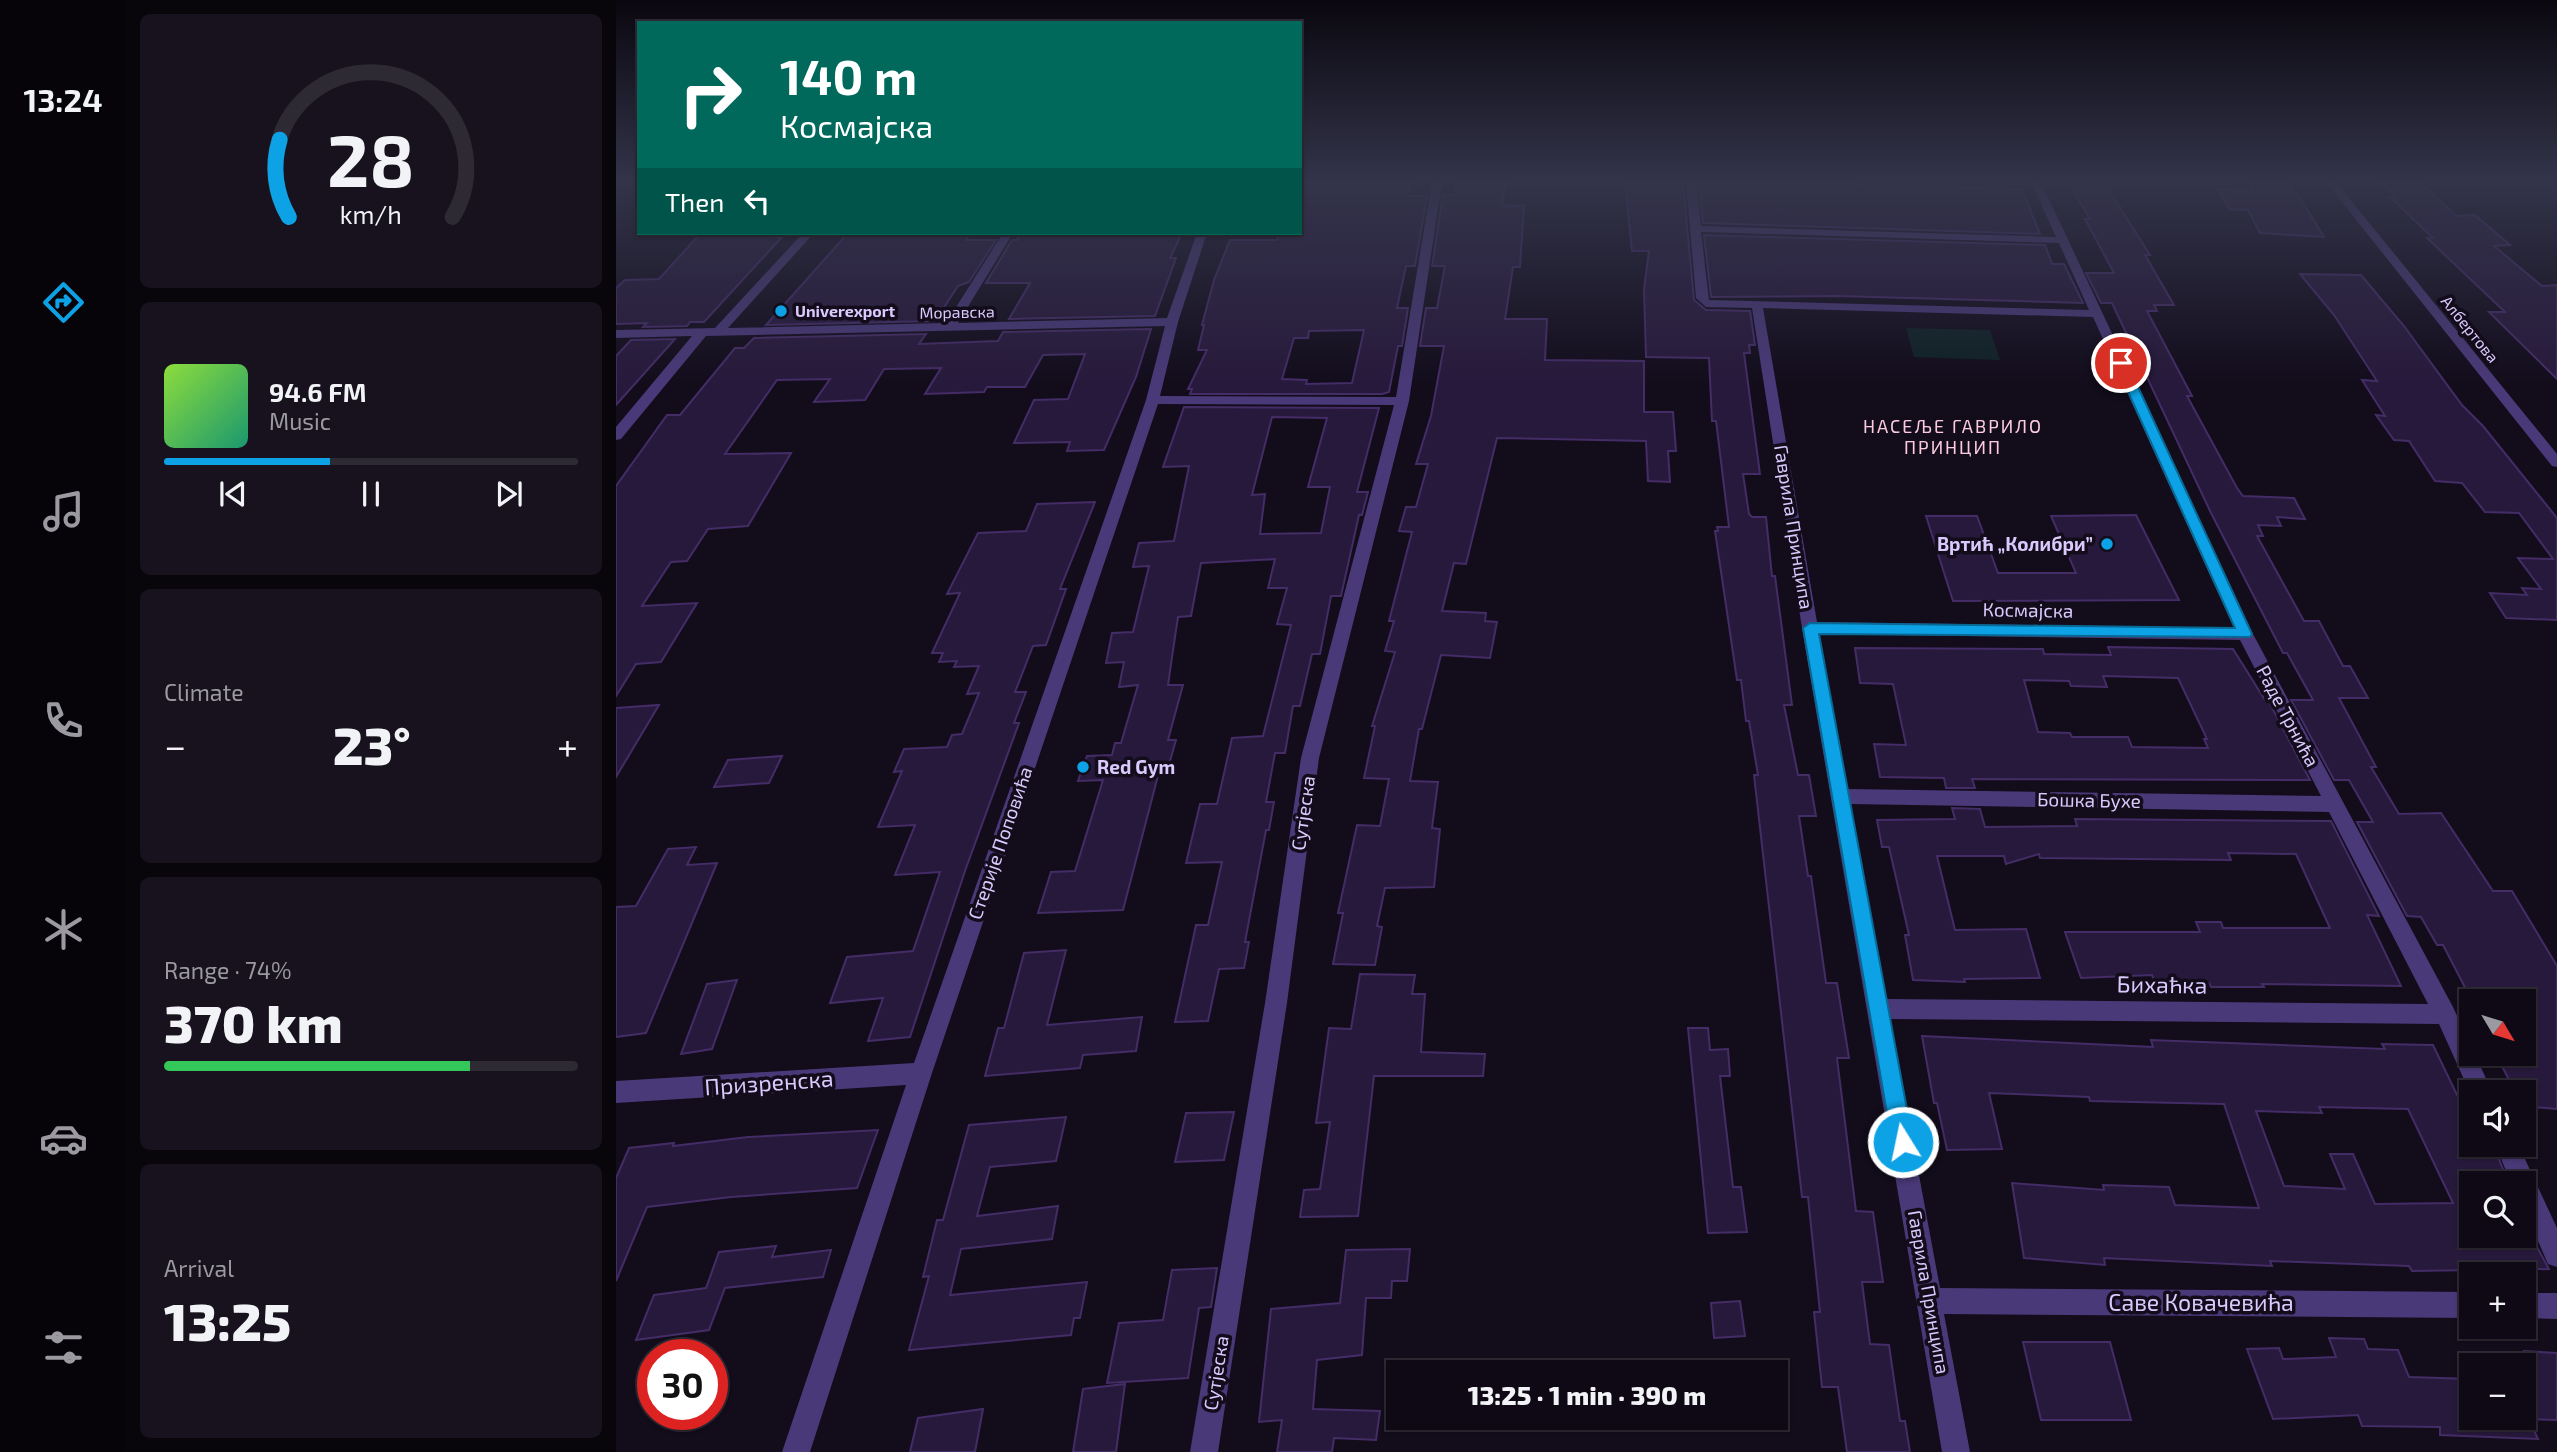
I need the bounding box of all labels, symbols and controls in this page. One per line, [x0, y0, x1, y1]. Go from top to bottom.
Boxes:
text: 140 m [780, 46, 917, 105]
icon: right [665, 49, 756, 140]
text: 13:24 [23, 80, 103, 118]
text: Космајска [780, 106, 933, 144]
text: 28 [327, 114, 415, 202]
icon: left [738, 182, 776, 220]
text: Then [665, 186, 724, 217]
text: km/h [340, 199, 402, 229]
icon: directions [39, 278, 88, 327]
street label: Албертова [2438, 291, 2503, 366]
place label: Univerexport [795, 301, 896, 320]
street label: Моравска [919, 301, 995, 322]
marker: Univerexport [773, 303, 789, 319]
pin [2091, 333, 2151, 393]
icon: arrive [2102, 344, 2140, 382]
text: 94.6 FM [269, 376, 366, 407]
text: Music [269, 407, 331, 435]
district label: НАСЕЉЕ ГАВРИЛО ПРИНЦИП [1863, 415, 2043, 458]
street label: Гаврила Принципа [1770, 443, 1819, 611]
icon: previous [214, 475, 252, 513]
icon: pause [352, 475, 390, 513]
icon: next [490, 475, 528, 513]
icon: music [39, 487, 88, 536]
place label: Вртић „Колибри” [1937, 532, 2093, 555]
marker: Вртић „Колибри” [2099, 536, 2115, 552]
street label: Космајска [1982, 597, 2074, 622]
street label: Раде Трнића [2252, 661, 2325, 770]
text: Climate [164, 678, 244, 706]
icon: phone [39, 696, 88, 745]
text: 23° [333, 713, 411, 775]
text: − [164, 722, 186, 768]
text: + [557, 722, 578, 768]
place label: Red Gym [1097, 755, 1175, 779]
marker: Red Gym [1075, 759, 1091, 775]
street label: Стерије Поповића [963, 763, 1037, 922]
street label: Сутјеска [1286, 774, 1320, 852]
street label: Бошка Бухе [2037, 787, 2141, 813]
icon: climate [39, 905, 88, 954]
text: Range · 74% [164, 956, 291, 984]
street label: Бихаћка [2117, 969, 2208, 999]
north arrow [2459, 989, 2536, 1066]
map controls [2459, 989, 2536, 1430]
text: 370 km [164, 991, 343, 1053]
street label: Призренска [703, 1064, 834, 1100]
button: sound [2459, 1080, 2536, 1157]
position arrow [1866, 1105, 1940, 1179]
icon: car [39, 1114, 88, 1163]
button: search [2459, 1171, 2536, 1248]
street label: Гаврила Принципа [1904, 1208, 1955, 1376]
text: Arrival [164, 1254, 234, 1282]
button: + [2459, 1262, 2536, 1339]
street label: Саве Ковачевића [2108, 1288, 2294, 1316]
text: 13:25 [164, 1289, 291, 1351]
icon: filters [39, 1323, 88, 1372]
street label: Сутјеска [1198, 1334, 1234, 1412]
speed limit sign: 30 [637, 1339, 728, 1430]
button: − [2459, 1353, 2536, 1430]
text: 13:25 · 1 min · 390 m [1468, 1379, 1706, 1410]

